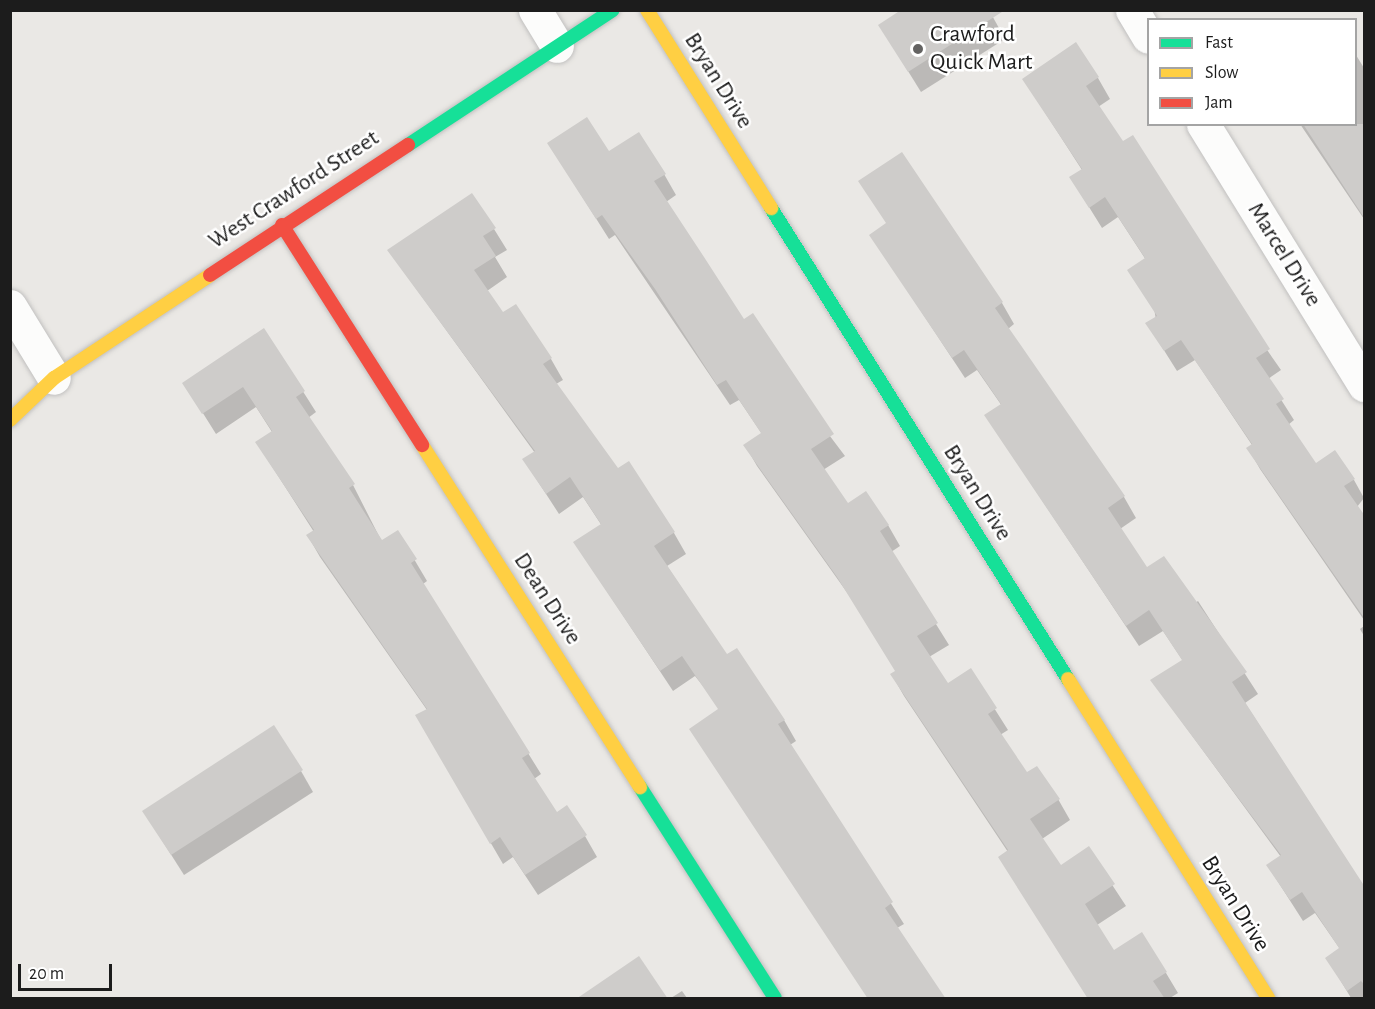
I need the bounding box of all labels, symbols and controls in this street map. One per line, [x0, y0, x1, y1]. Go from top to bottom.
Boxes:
legend [1147, 18, 1357, 126]
place label: Crawford Quick Mart [930, 21, 1032, 77]
street label: Bryan Drive [677, 28, 759, 134]
text: Fast [1205, 34, 1233, 52]
marker: Crawford Quick Mart [911, 42, 925, 56]
text: Slow [1205, 64, 1238, 82]
text: Jam [1205, 94, 1233, 112]
street label: West Crawford Street [203, 124, 385, 256]
street label: Marcel Drive [1241, 198, 1327, 312]
street label: Bryan Drive [936, 440, 1018, 546]
street label: Dean Drive [507, 548, 587, 650]
street label: Bryan Drive [1194, 851, 1276, 957]
scale bar [21, 952, 116, 990]
text: 20 m [29, 965, 64, 983]

